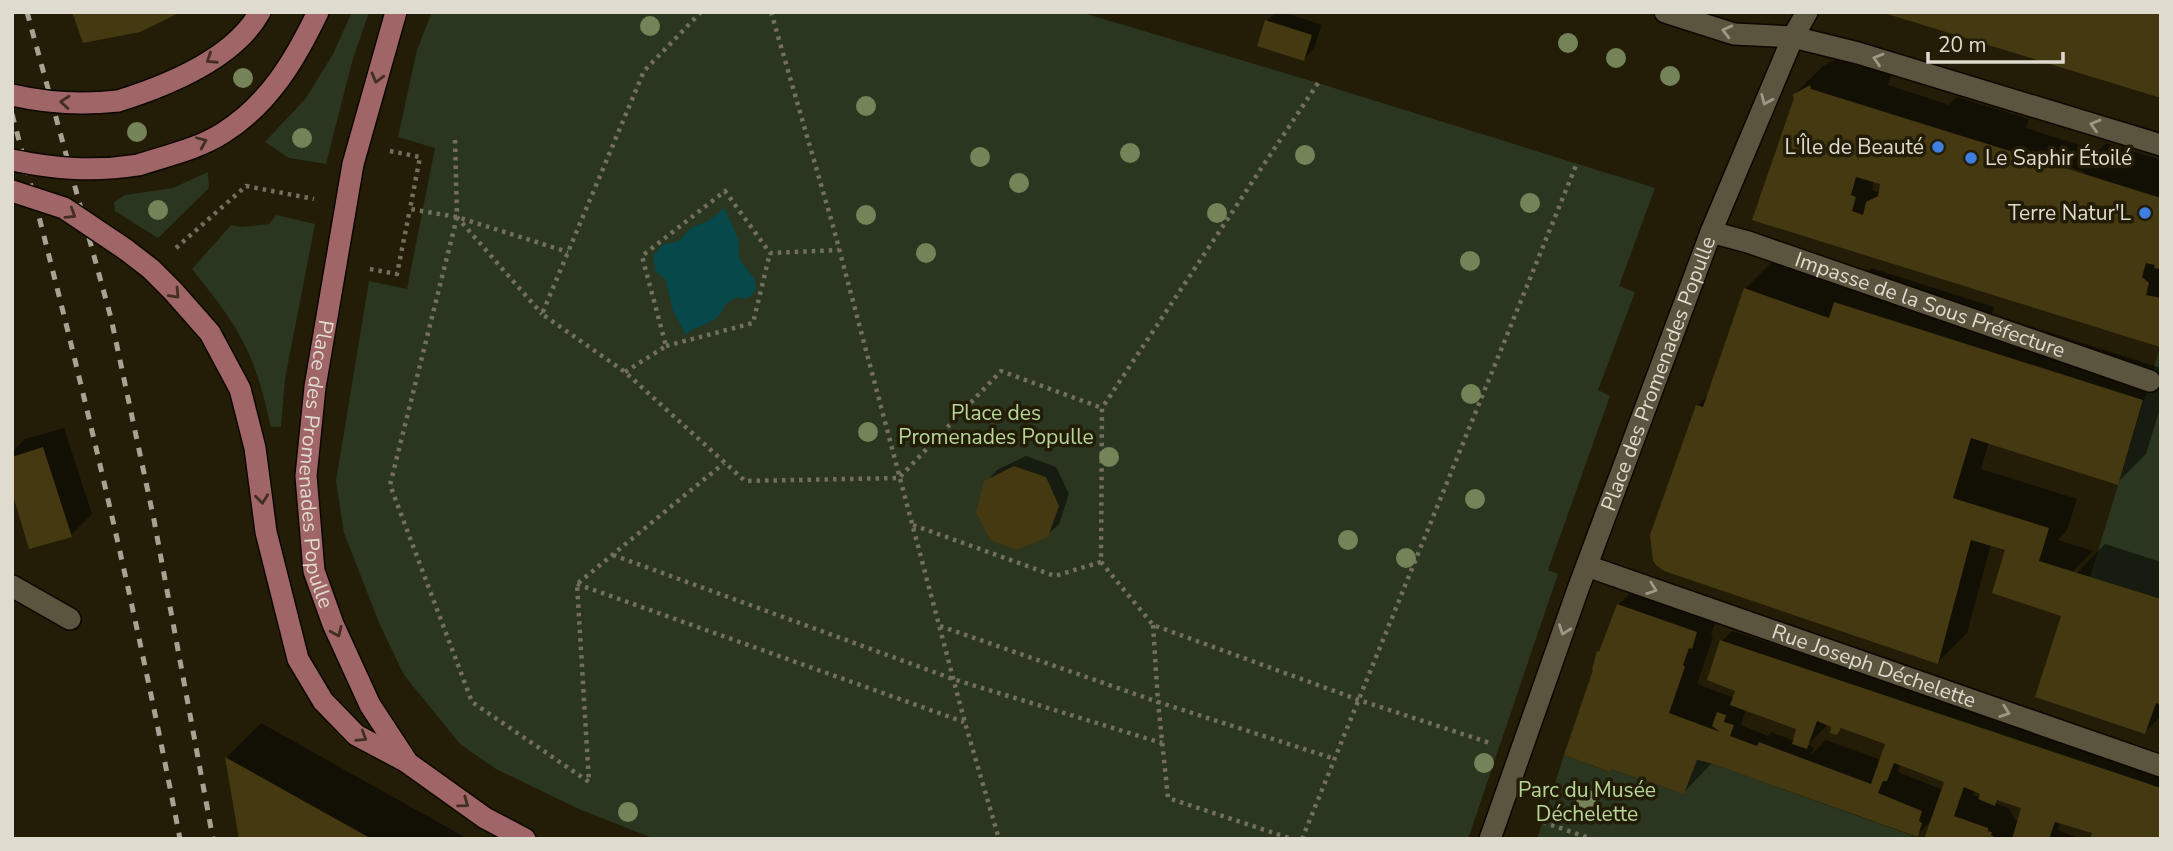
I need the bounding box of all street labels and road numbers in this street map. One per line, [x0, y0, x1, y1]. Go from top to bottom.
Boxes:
street label: Place des Promenades Populle [1594, 232, 1722, 515]
street label: Impasse de la Sous Préfecture [1791, 245, 2069, 365]
street label: Place des Promenades Populle [292, 318, 340, 612]
street label: Rue Joseph Déchelette [1768, 618, 1980, 714]

